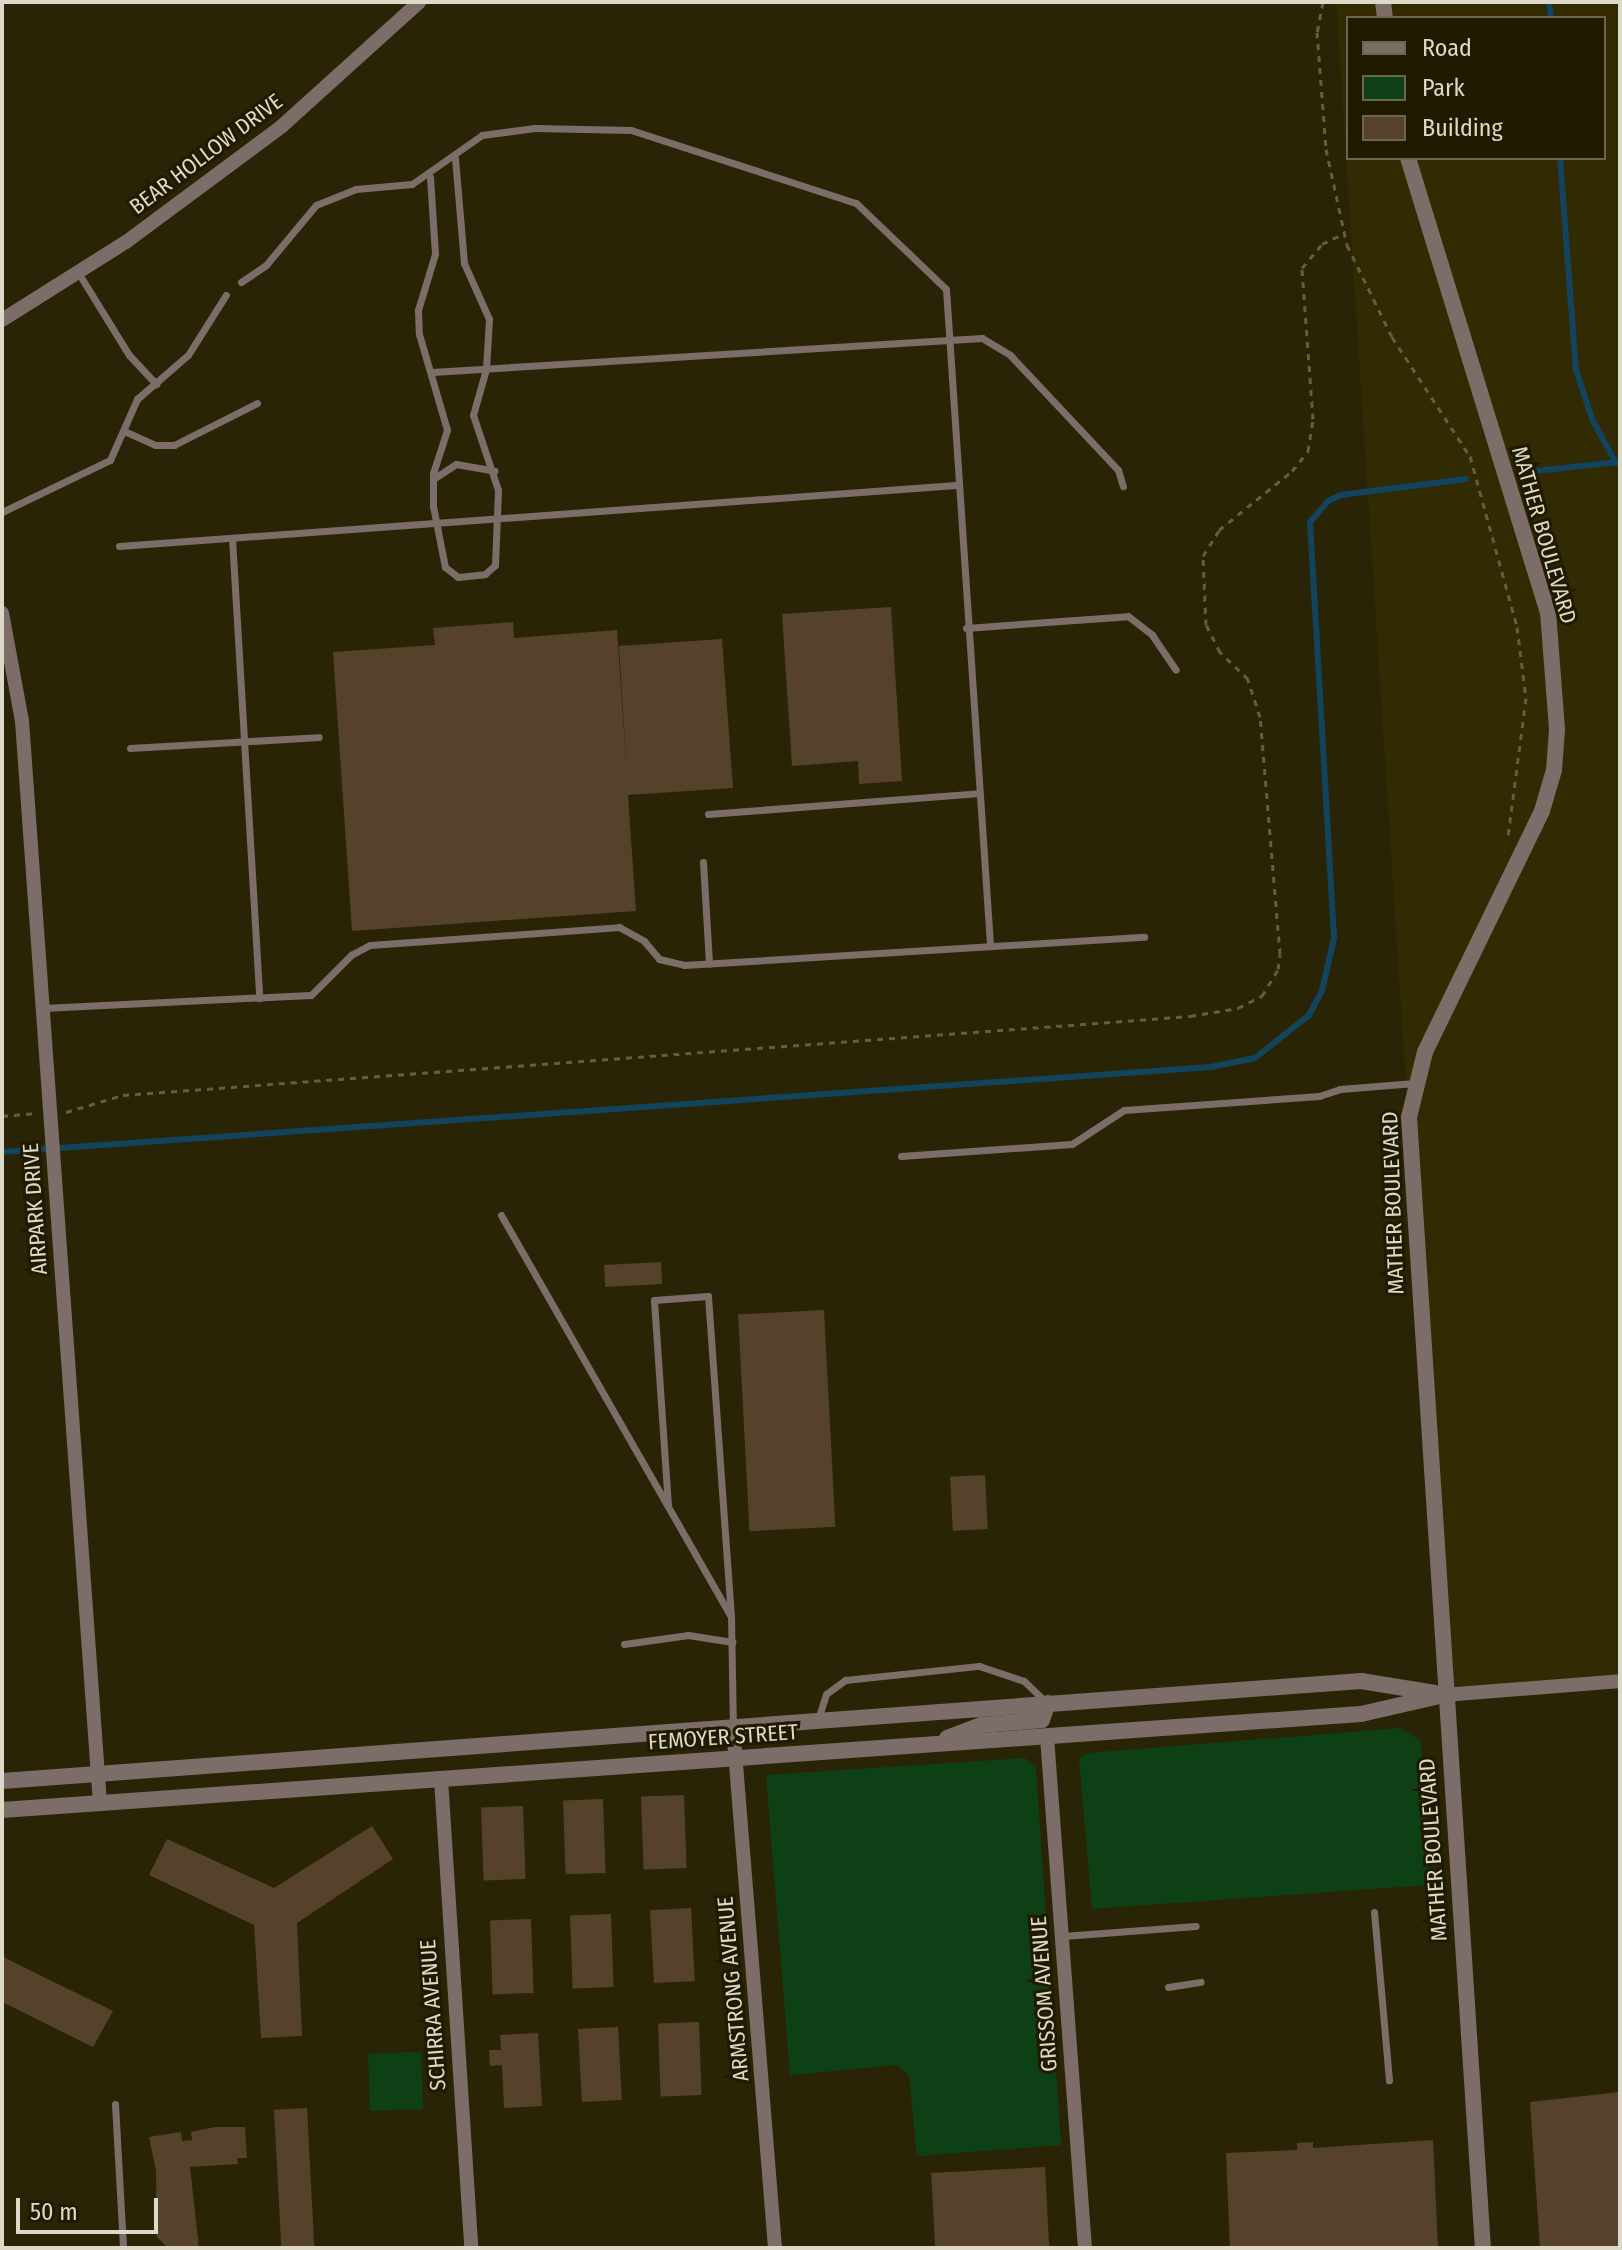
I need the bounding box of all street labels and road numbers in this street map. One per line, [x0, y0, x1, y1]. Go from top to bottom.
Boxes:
street label: BEAR HOLLOW DRIVE [124, 88, 288, 220]
street label: MATHER BOULEVARD [1506, 443, 1582, 627]
street label: MATHER BOULEVARD [1377, 1111, 1409, 1295]
street label: AIRPARK DRIVE [17, 1142, 53, 1276]
street label: FEMOYER STREET [647, 1719, 799, 1755]
street label: MATHER BOULEVARD [1413, 1758, 1453, 1942]
street label: ARMSTRONG AVENUE [712, 1895, 754, 2083]
street label: GRISSOM AVENUE [1025, 1915, 1063, 2073]
street label: SCHIRRA AVENUE [415, 1939, 451, 2091]

